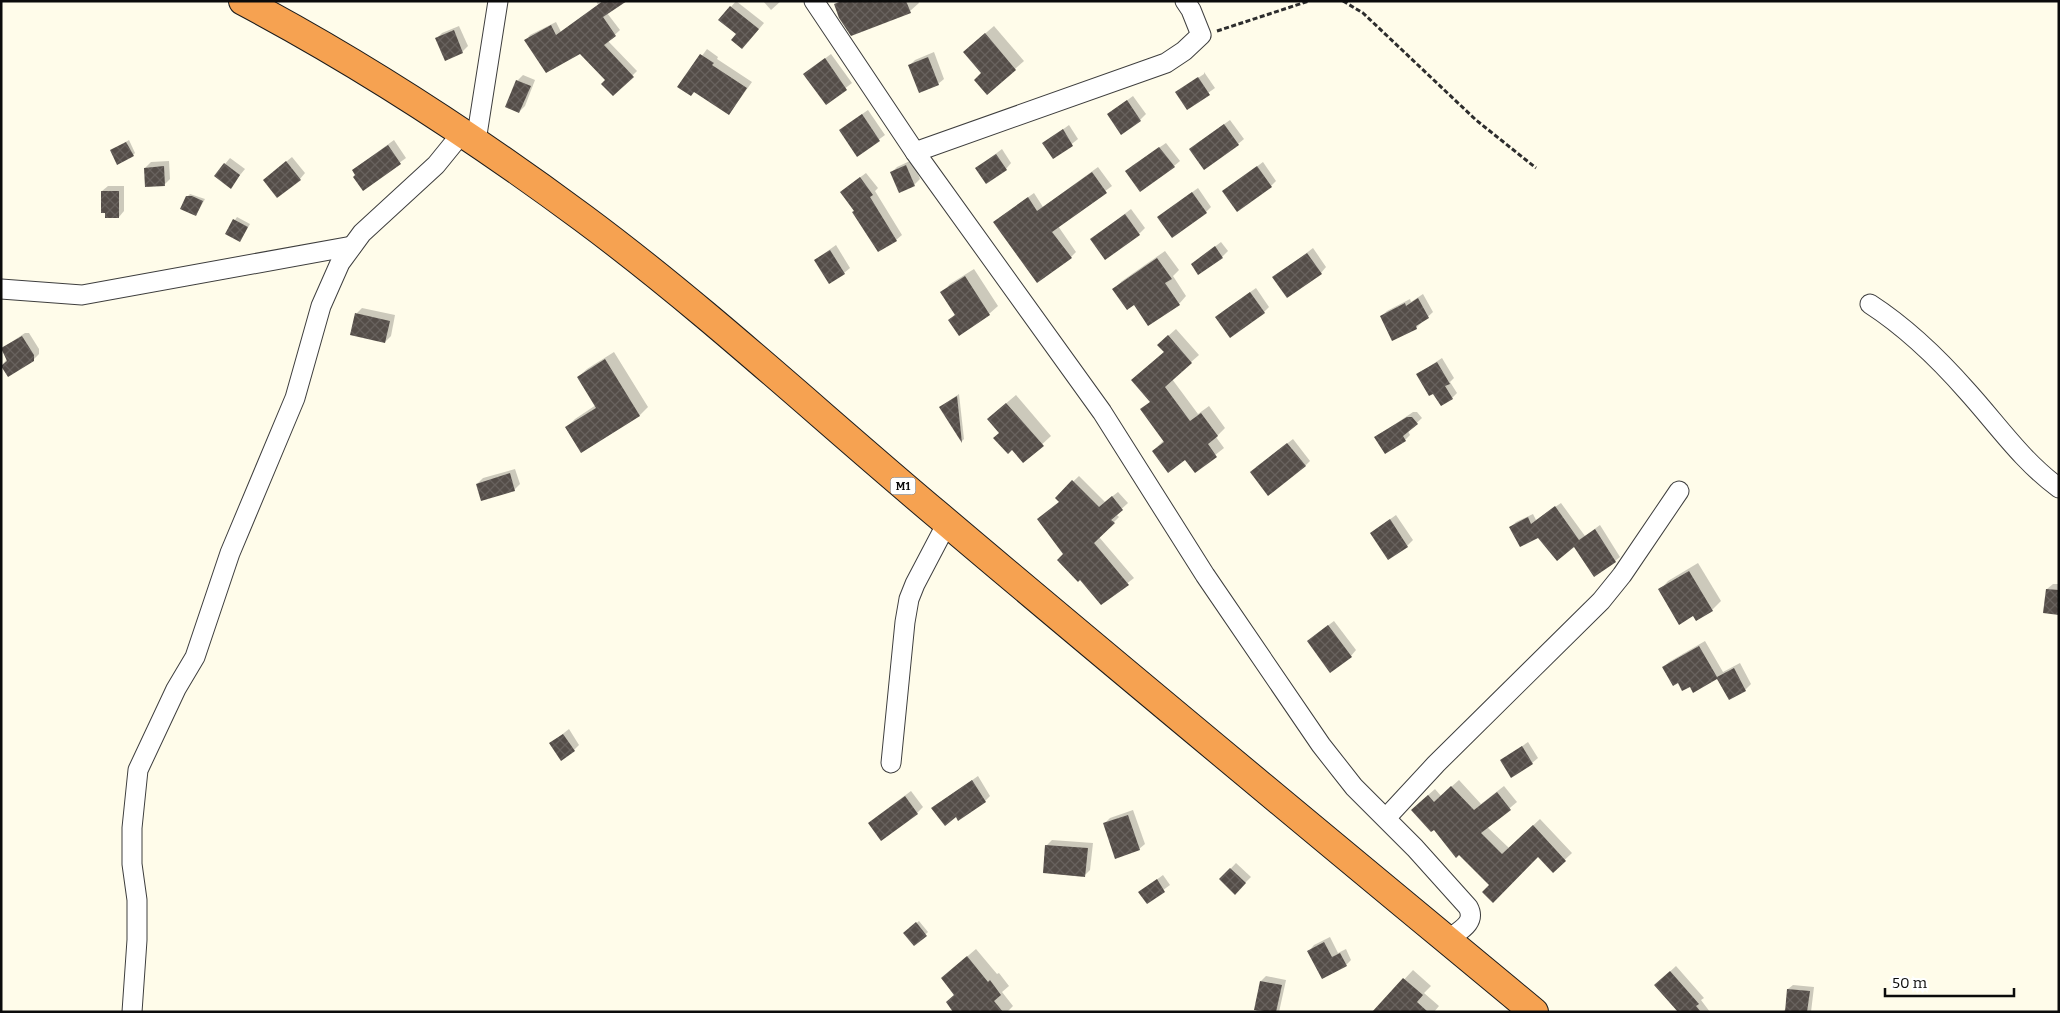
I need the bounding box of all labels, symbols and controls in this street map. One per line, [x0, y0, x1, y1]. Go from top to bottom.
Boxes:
road number: M1 [890, 478, 916, 494]
scale bar [1885, 966, 2014, 998]
text: 50 m [1892, 974, 1928, 992]

